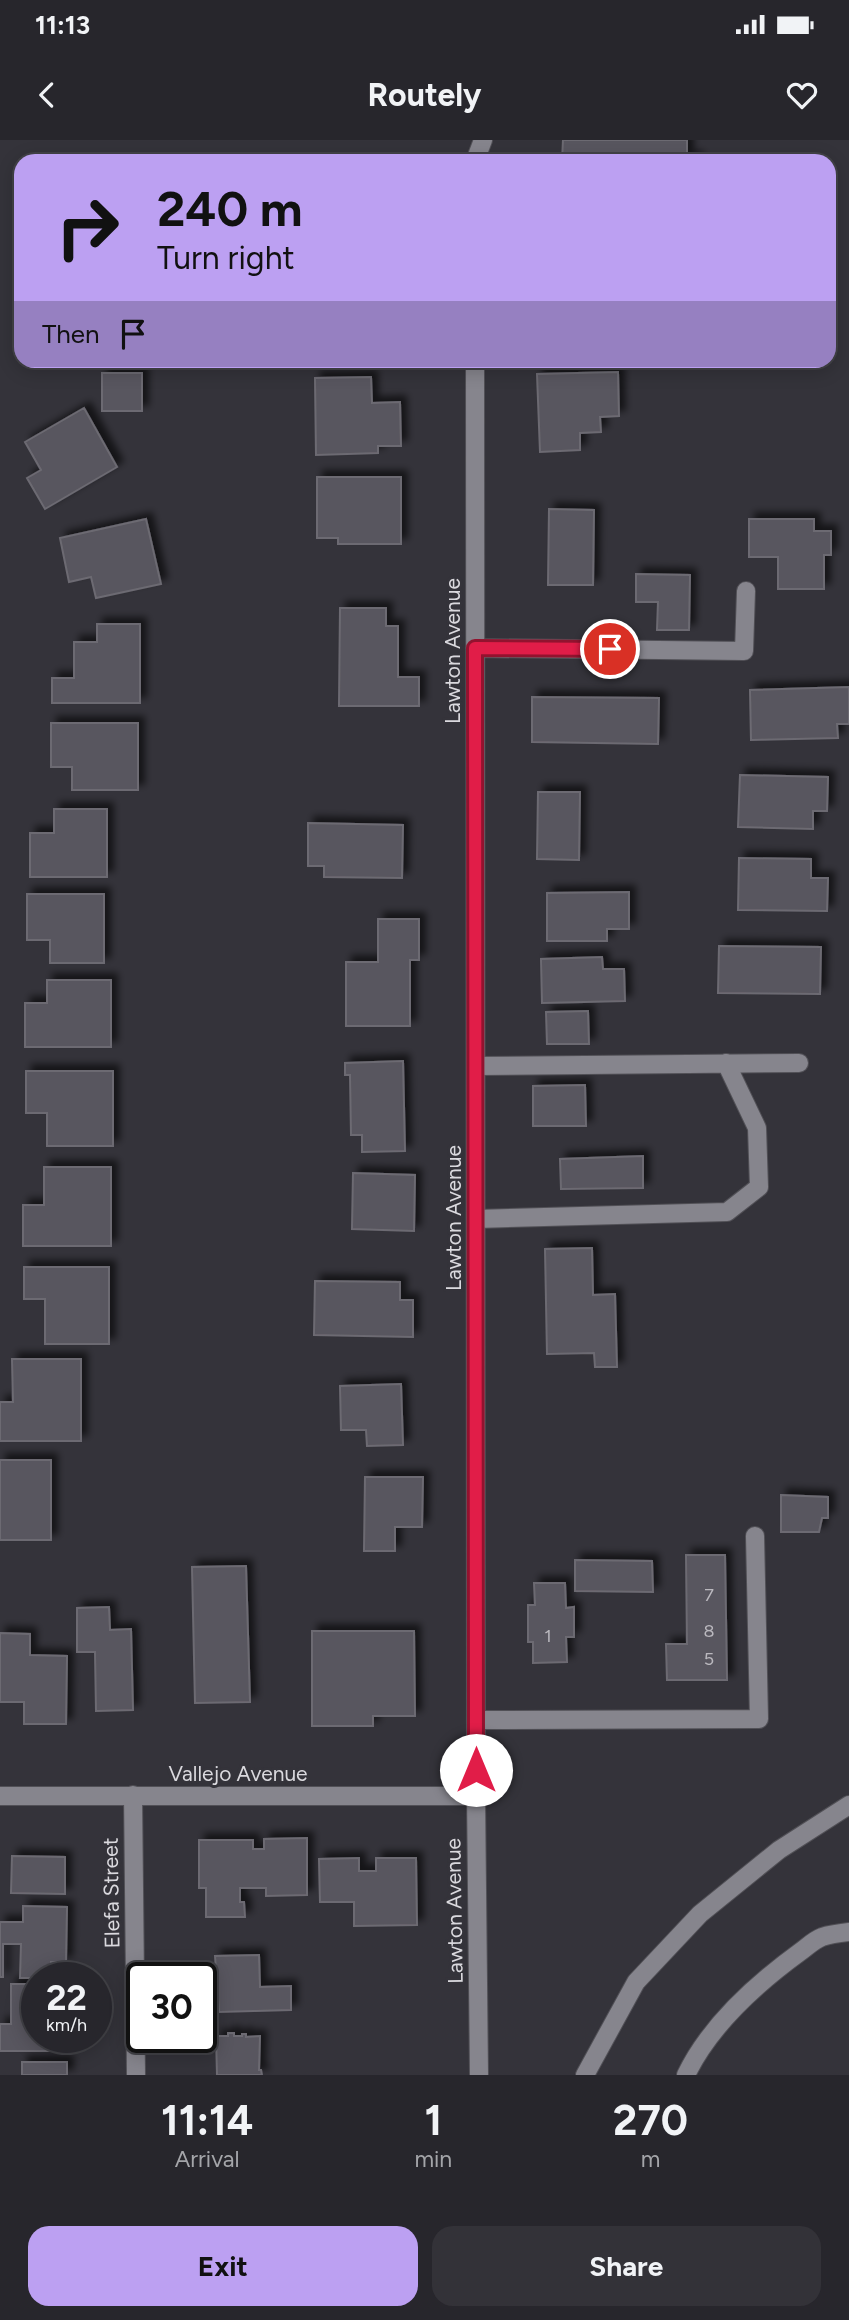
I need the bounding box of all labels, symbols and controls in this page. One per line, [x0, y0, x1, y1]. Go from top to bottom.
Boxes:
text: 11:13 [35, 9, 90, 41]
icon: back [28, 76, 66, 114]
text: Routely [367, 76, 482, 114]
icon: heart [783, 76, 821, 114]
text: 240 m [157, 179, 303, 238]
icon: right [42, 182, 133, 273]
text: Turn right [157, 239, 295, 277]
icon: arrive [114, 315, 152, 353]
text: Then [42, 318, 100, 350]
street label: Lawton Avenue [440, 578, 465, 724]
pin [580, 619, 640, 679]
icon: arrive [591, 630, 629, 668]
street label: Lawton Avenue [441, 1145, 466, 1291]
house number: 7 [704, 1584, 714, 1606]
house number: 8 [703, 1620, 715, 1642]
house number: 1 [544, 1625, 552, 1647]
house number: 5 [704, 1648, 714, 1670]
position arrow [439, 1733, 513, 1807]
street label: Vallejo Avenue [168, 1761, 308, 1786]
street label: Elefa Street [98, 1837, 124, 1949]
street label: Lawton Avenue [440, 1838, 468, 1984]
speed limit sign: 30 [126, 1962, 217, 2053]
text: 22 [46, 1977, 87, 2019]
text: km/h [46, 2014, 87, 2036]
text: 11:14 [161, 2095, 253, 2146]
text: 1 [424, 2095, 442, 2146]
text: 270 [613, 2095, 688, 2146]
text: Arrival [175, 2145, 240, 2173]
text: min [414, 2145, 452, 2173]
text: m [641, 2145, 660, 2173]
button: Exit [28, 2226, 418, 2306]
button: Share [432, 2226, 821, 2306]

